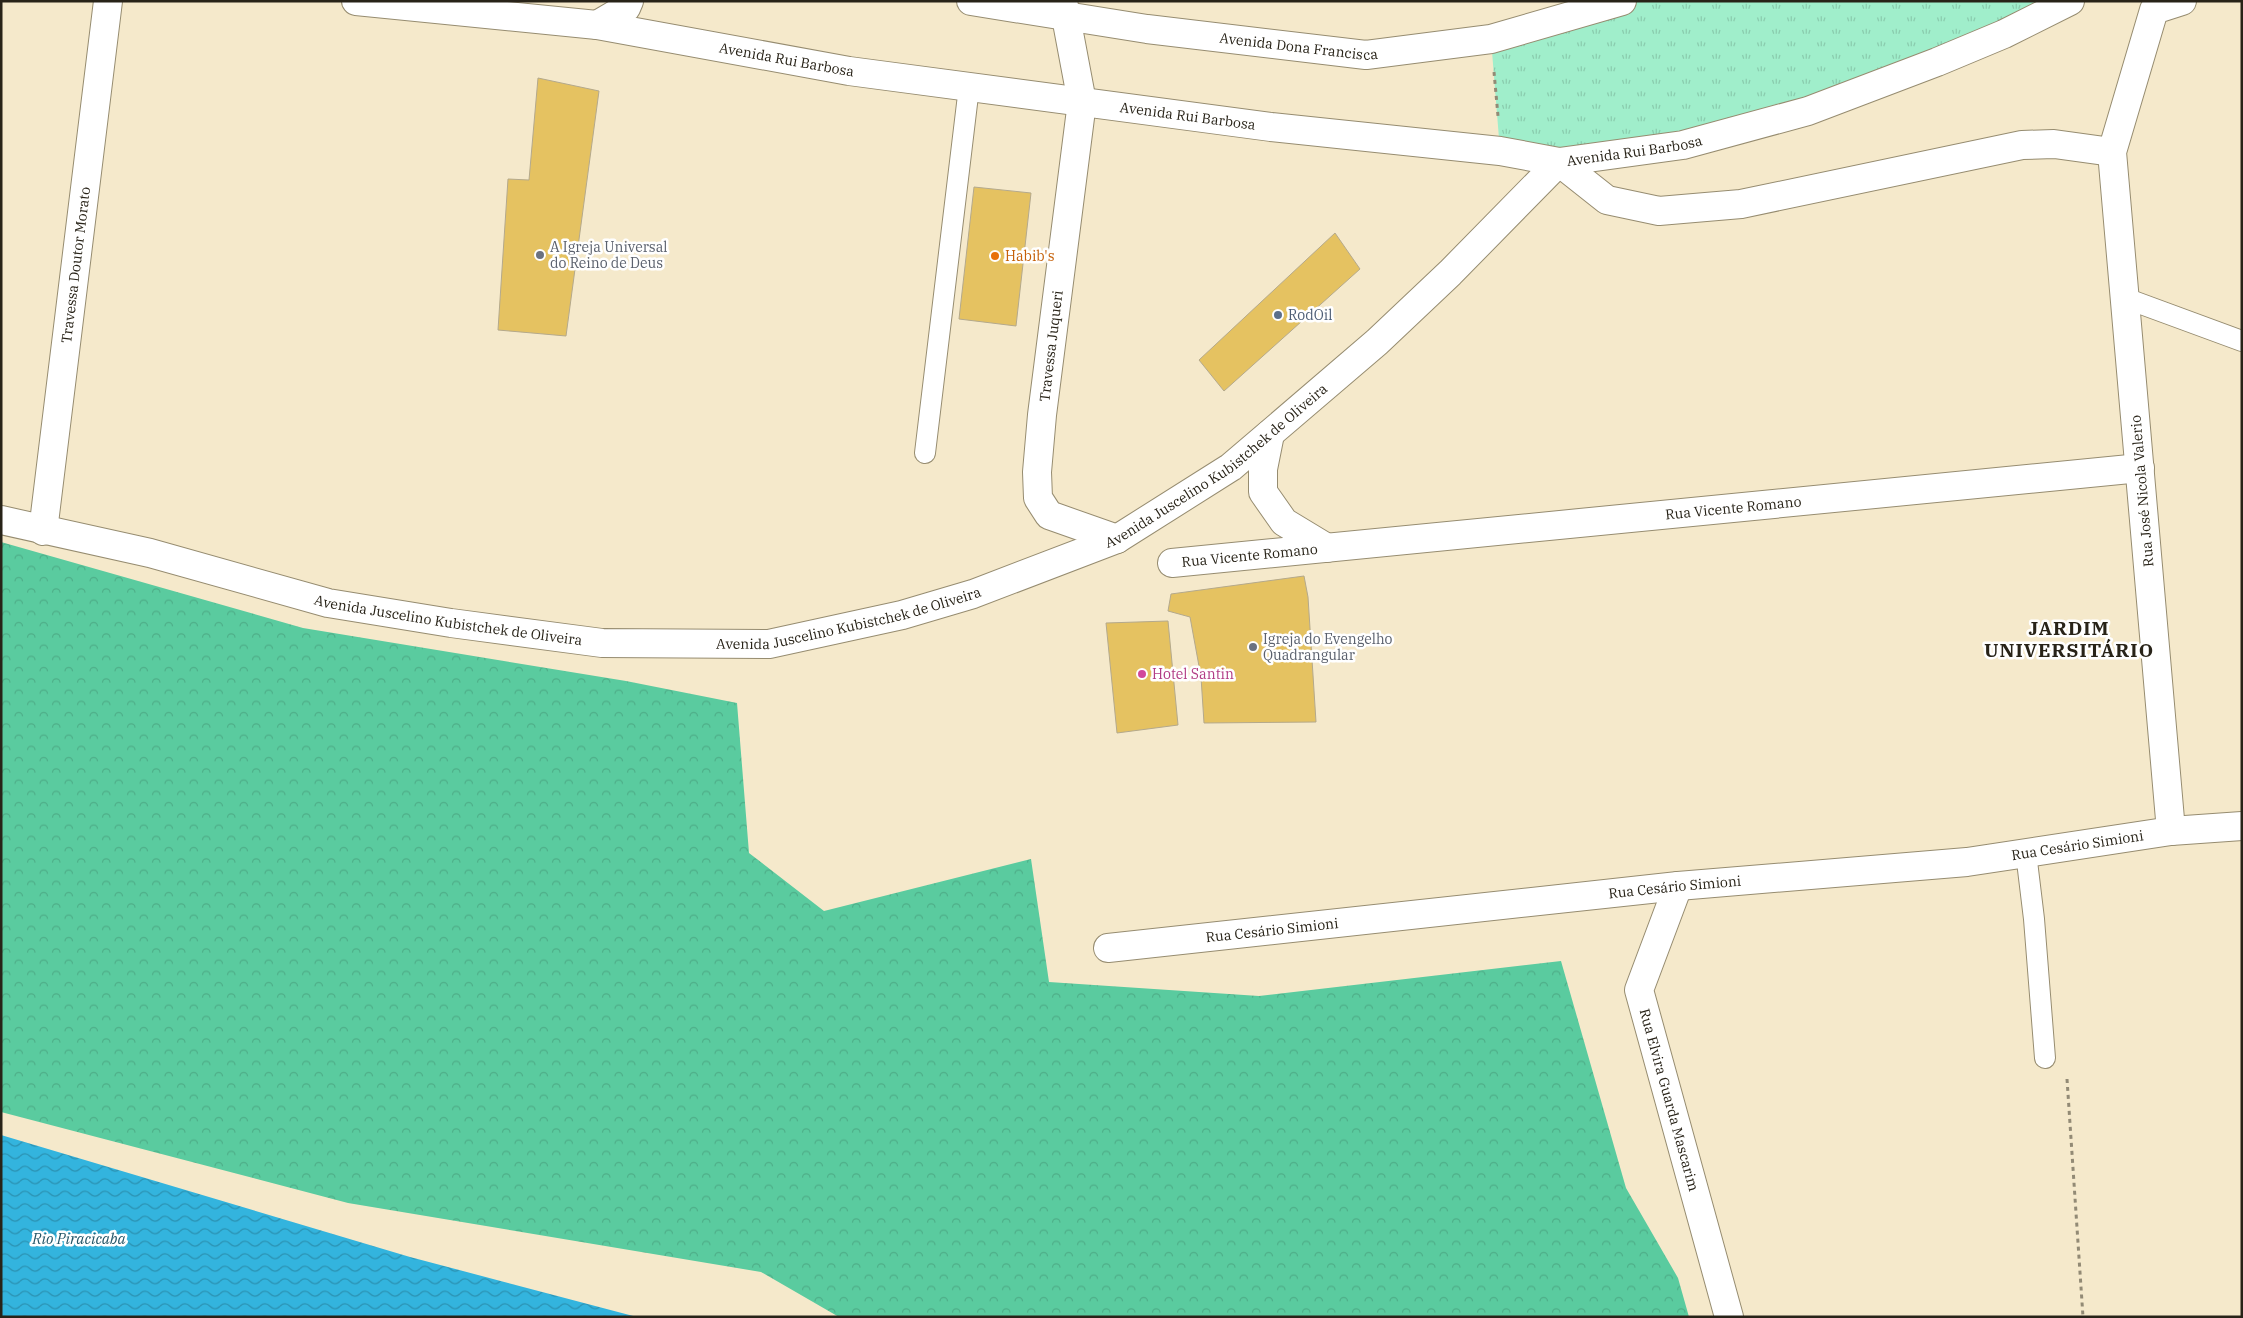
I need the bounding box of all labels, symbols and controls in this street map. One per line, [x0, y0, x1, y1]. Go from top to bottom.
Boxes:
street label: Avenida Dona Francisca [1219, 29, 1379, 64]
street label: Avenida Rui Barbosa [718, 38, 856, 81]
street label: Avenida Rui Barbosa [1119, 98, 1257, 134]
street label: Avenida Rui Barbosa [1566, 131, 1704, 170]
street label: Travessa Doutor Morato [57, 186, 94, 344]
place label: A Igreja Universal do Reino de Deus [550, 238, 668, 272]
place label: Habib's [1005, 247, 1055, 265]
marker: A Igreja Universal do Reino de Deus [534, 249, 546, 261]
marker: Habib's [989, 250, 1001, 262]
street label: Travessa Juqueri [1035, 289, 1067, 403]
place label: RodOil [1288, 306, 1332, 324]
marker: RodOil [1272, 309, 1284, 321]
street label: Avenida Juscelino Kubistchek de Oliveira [1102, 379, 1331, 552]
street label: Rua José Nicola Valerio [2126, 414, 2158, 568]
street label: Rua Vicente Romano [1664, 492, 1802, 524]
street label: Rua Vicente Romano [1181, 540, 1319, 571]
street label: Avenida Juscelino Kubistchek de Oliveira [716, 583, 984, 653]
street label: Avenida Juscelino Kubistchek de Oliveira [312, 591, 584, 649]
district label: JARDIM UNIVERSITÁRIO [1984, 616, 2154, 662]
place label: Igreja do Evengelho Quadrangular [1263, 630, 1393, 664]
marker: Igreja do Evengelho Quadrangular [1247, 641, 1259, 653]
place label: Hotel Santin [1152, 665, 1234, 683]
marker: Hotel Santin [1136, 668, 1148, 680]
street label: Rua Cesário Simioni [2010, 826, 2145, 864]
street label: Rua Cesário Simioni [1607, 872, 1742, 903]
street label: Rua Cesário Simioni [1205, 914, 1339, 946]
street label: Rua Elvira Guarda Mascarim [1636, 1006, 1703, 1193]
water label: Rio Piracicaba [31, 1229, 127, 1248]

